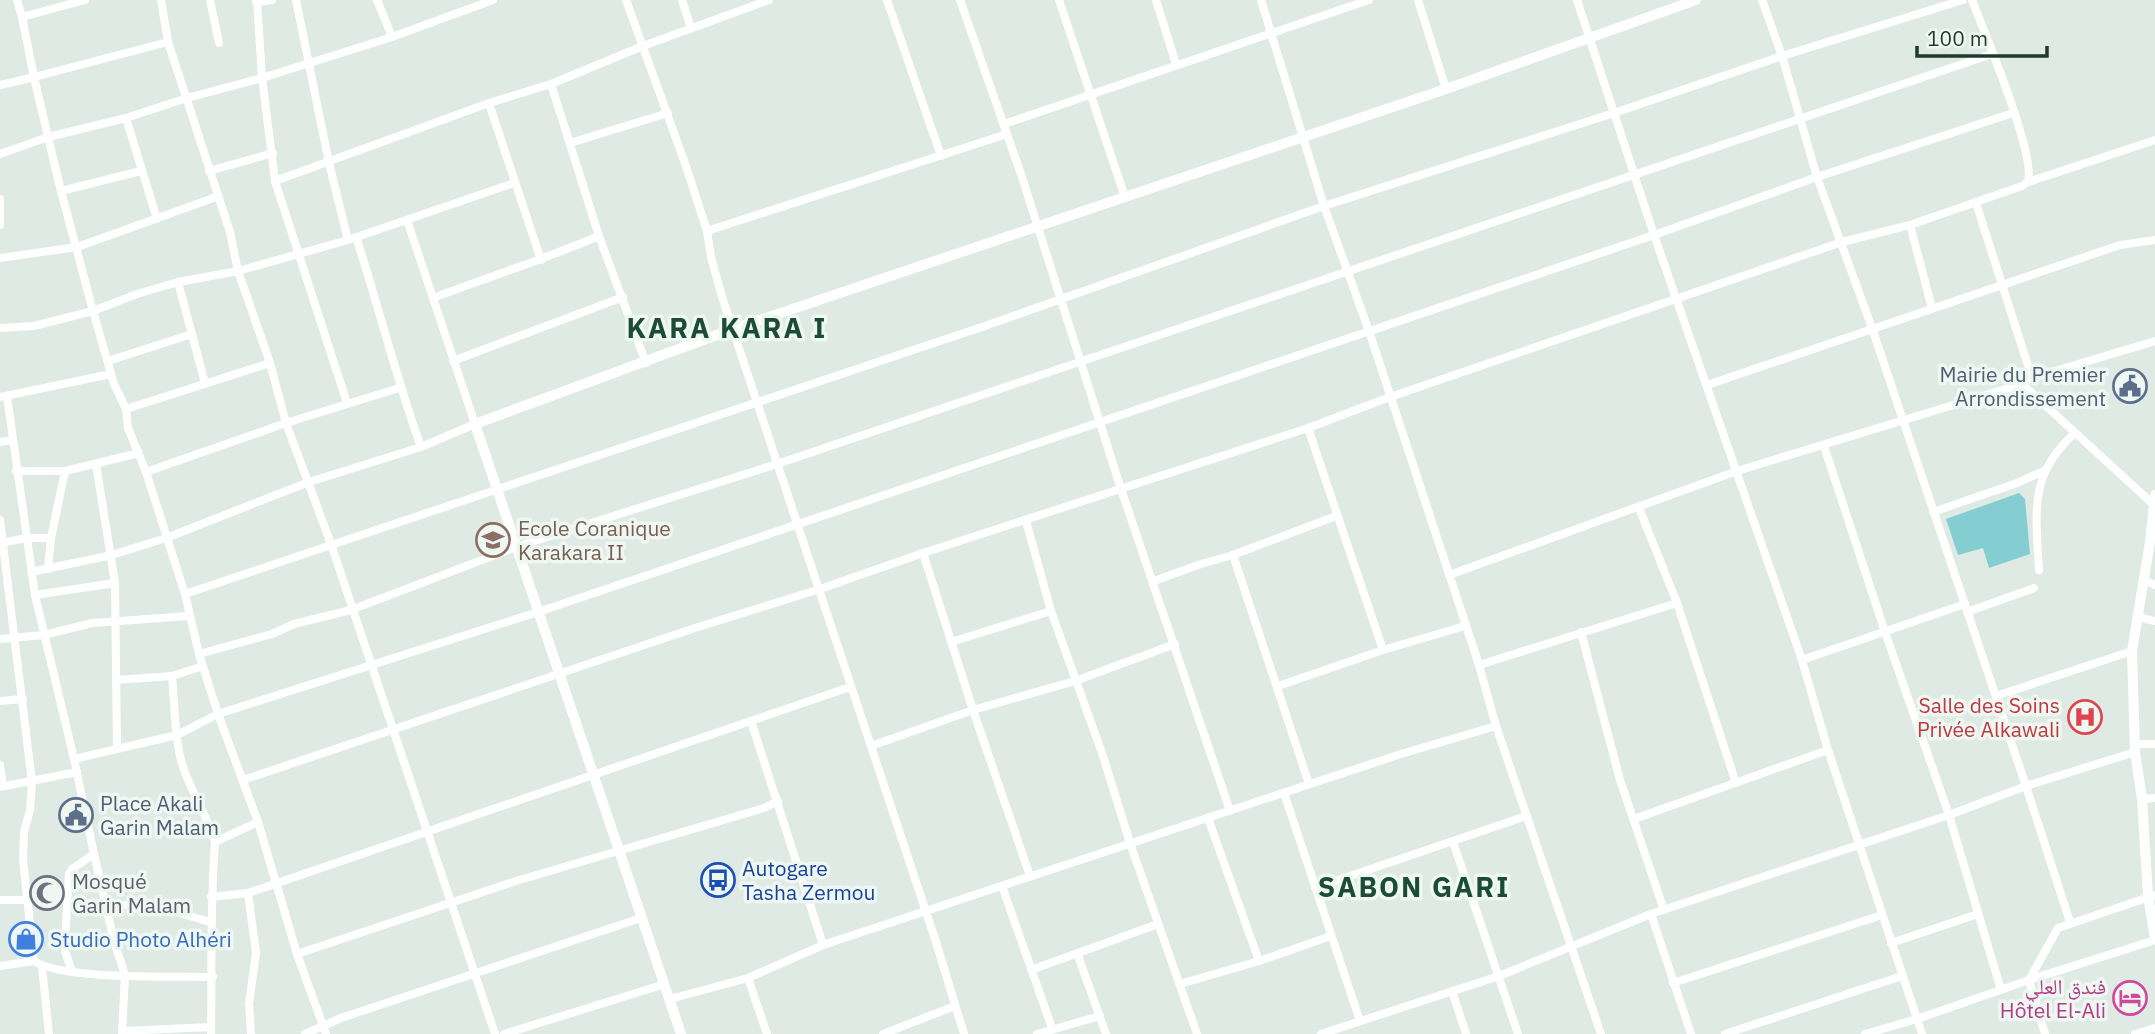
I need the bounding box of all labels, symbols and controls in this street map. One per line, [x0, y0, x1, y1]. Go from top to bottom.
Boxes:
scale bar [1917, 14, 2046, 58]
text: 100 m [1927, 24, 1988, 52]
district label: KARA KARA I [627, 309, 827, 346]
place label: Mairie du Premier Arrondissement [1940, 360, 2106, 412]
public building icon: Mairie du Premier Arrondissement [2111, 367, 2149, 405]
place label: Ecole Coranique Karakara II [518, 514, 671, 566]
school or university icon: Ecole Coranique Karakara II [474, 521, 512, 559]
place label: Salle des Soins Privée Alkawali [1917, 691, 2060, 743]
hospital icon: Salle des Soins Privée Alkawali [2066, 698, 2104, 736]
place label: Place Akali Garin Malam [100, 789, 219, 841]
public building icon: Place Akali Garin Malam [57, 796, 95, 834]
place label: Autogare Tasha Zermou [742, 854, 875, 906]
bus stop icon: Autogare Tasha Zermou [699, 861, 737, 899]
place label: Mosqué Garin Malam [72, 867, 191, 919]
district label: SABON GARI [1318, 868, 1510, 905]
mosque icon: Mosqué Garin Malam [28, 874, 66, 912]
shop icon: Studio Photo Alhéri [7, 920, 45, 958]
place label: Studio Photo Alhéri [50, 925, 232, 953]
place label: فندق العلي Hôtel El-Ali [2000, 972, 2106, 1024]
hotel icon: فندق العلي Hôtel El-Ali [2111, 979, 2149, 1017]

